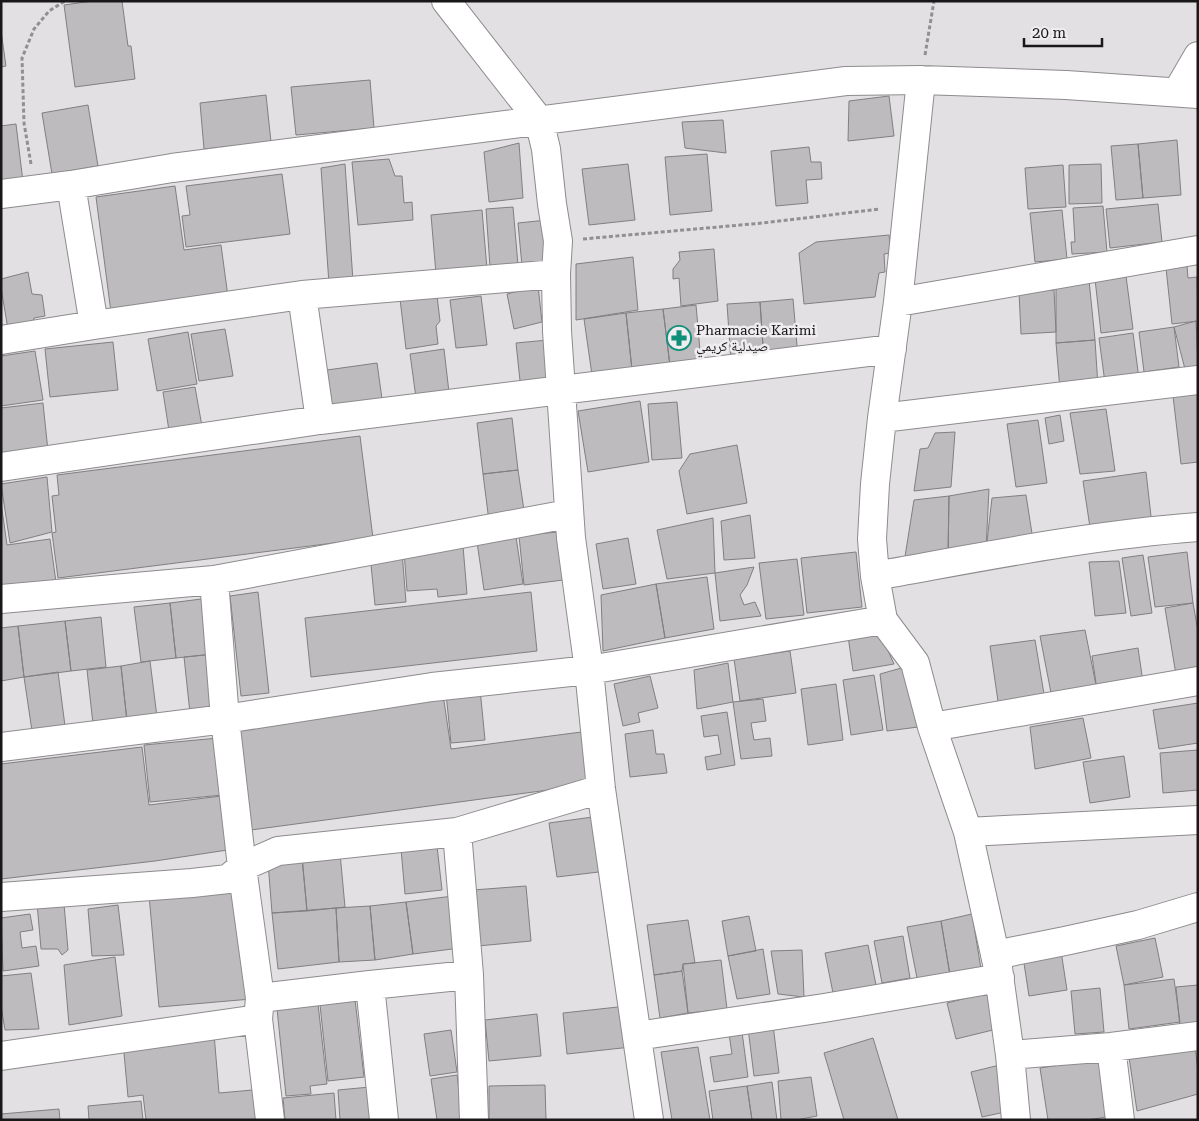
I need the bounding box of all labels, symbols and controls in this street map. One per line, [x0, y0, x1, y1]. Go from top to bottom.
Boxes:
scale bar [1024, 15, 1102, 47]
text: 20 m [1032, 24, 1067, 42]
place label: Pharmacie Karimi صيدلية كريمي [696, 322, 817, 358]
pharmacy icon: Pharmacie Karimi صيدلية كريمي [666, 325, 692, 351]

